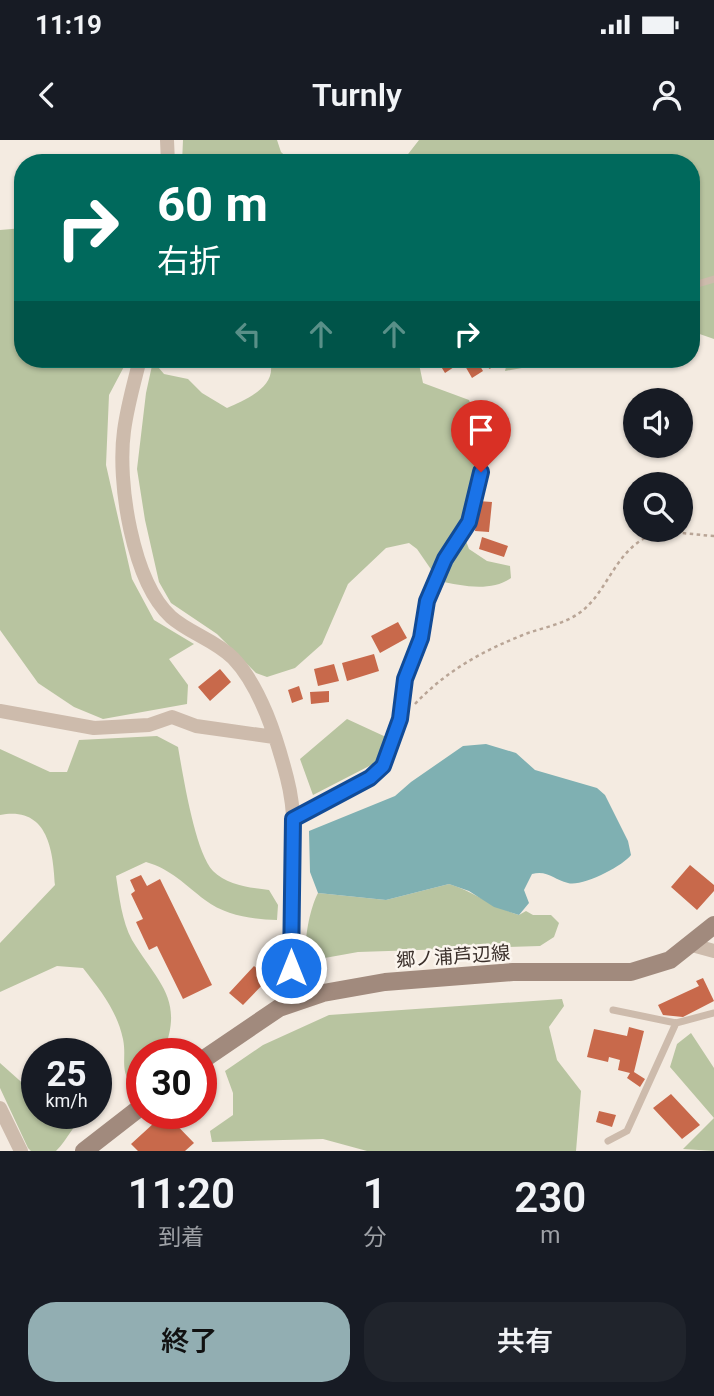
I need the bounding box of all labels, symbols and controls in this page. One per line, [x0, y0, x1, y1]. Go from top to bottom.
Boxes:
text: 11:19 [35, 10, 102, 40]
icon: back [28, 76, 66, 114]
text: Turnly [312, 76, 402, 114]
icon: person [648, 76, 686, 114]
text: 60 m [157, 176, 268, 233]
icon: right [42, 182, 133, 273]
text: 右折 [157, 242, 221, 280]
icon: left [229, 315, 267, 353]
icon: ahead [302, 315, 340, 353]
icon: ahead [375, 315, 413, 353]
icon: right [448, 315, 486, 353]
map controls [623, 388, 693, 542]
button: sound [623, 388, 693, 458]
pin [451, 400, 511, 472]
icon: arrive [462, 411, 500, 449]
button: search [623, 472, 693, 542]
position arrow [254, 931, 328, 1005]
street label: 郷ノ浦芦辺線 [395, 941, 511, 972]
speed limit sign: 30 [126, 1038, 217, 1129]
text: 25 [46, 1054, 87, 1095]
text: km/h [45, 1090, 88, 1111]
text: 11:20 [128, 1169, 235, 1218]
text: 1 [363, 1169, 387, 1218]
text: 230 [514, 1173, 586, 1222]
text: m [540, 1222, 560, 1249]
text: 到着 [158, 1224, 204, 1251]
text: 分 [363, 1224, 386, 1251]
button: 終了 [28, 1302, 350, 1382]
button: 共有 [364, 1302, 686, 1382]

